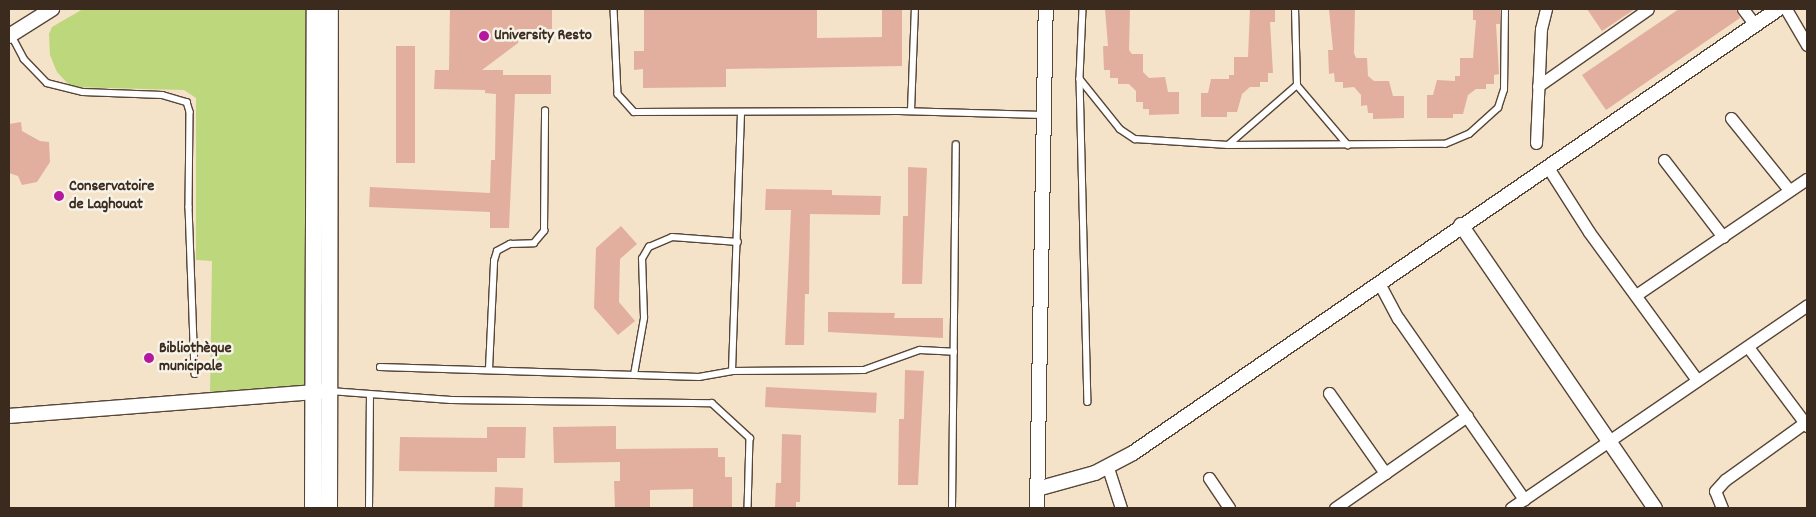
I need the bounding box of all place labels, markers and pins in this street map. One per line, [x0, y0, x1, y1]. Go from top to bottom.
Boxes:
place label: University Resto [494, 26, 592, 46]
marker: University Resto [478, 30, 490, 42]
place label: Conservatoire de Laghouat [69, 177, 154, 215]
marker: Conservatoire de Laghouat [53, 190, 65, 202]
place label: Bibliothèque municipale [159, 339, 231, 377]
marker: Bibliothèque municipale [143, 352, 155, 364]

